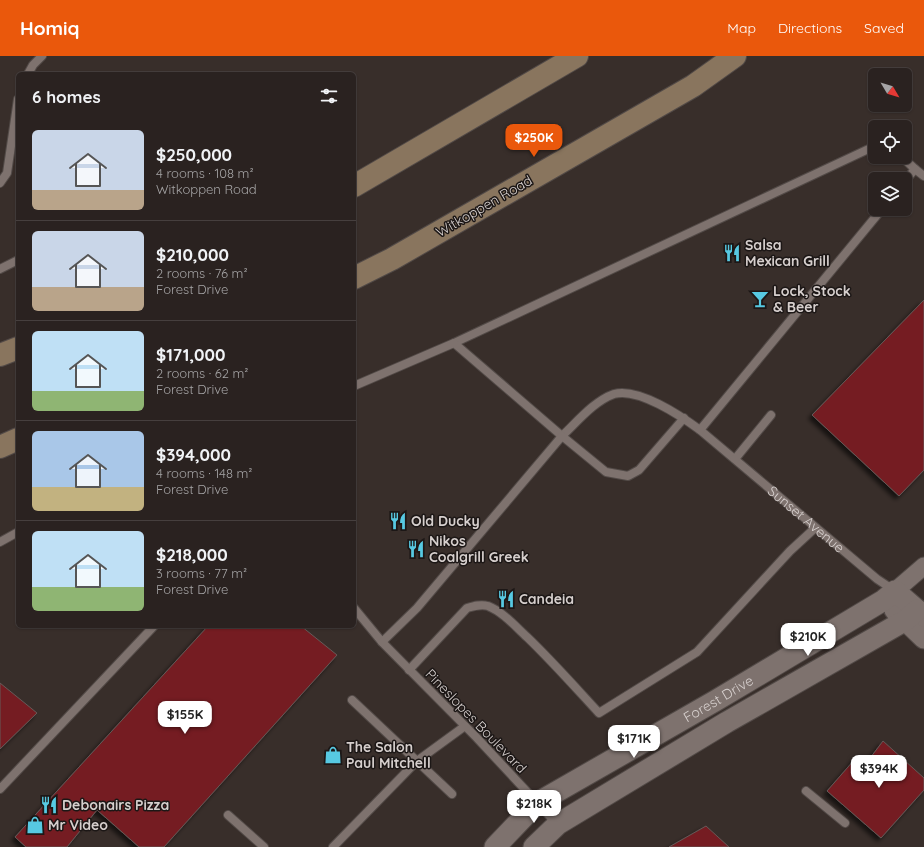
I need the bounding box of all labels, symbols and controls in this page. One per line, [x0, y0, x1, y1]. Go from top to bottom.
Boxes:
text: Homiq [20, 16, 79, 40]
text: Map [727, 19, 756, 37]
text: Directions [778, 19, 842, 37]
text: Saved [864, 19, 904, 37]
north arrow [868, 68, 912, 112]
map controls [868, 68, 912, 216]
icon: filters [318, 85, 340, 107]
text: 6 homes [32, 86, 101, 107]
button: locate [868, 120, 912, 164]
pin: $250K [506, 124, 562, 158]
text: $250K [514, 129, 554, 145]
text: $250,000 [156, 144, 232, 165]
icon: home [64, 146, 112, 194]
text: 4 rooms · 108 m² [156, 165, 254, 181]
street label: Witkoppen Road [433, 171, 535, 241]
button: layers [868, 172, 912, 216]
text: Witkoppen Road [156, 181, 257, 197]
place label: Salsa Mexican Grill [745, 236, 830, 270]
restaurant icon: Salsa Mexican Grill [722, 243, 742, 263]
text: $210,000 [156, 244, 229, 265]
icon: home [64, 247, 112, 295]
text: 2 rooms · 76 m² [156, 265, 248, 281]
text: Forest Drive [156, 281, 228, 297]
place label: Lock, Stock & Beer [773, 282, 851, 316]
bar icon: Lock, Stock & Beer [750, 289, 770, 309]
text: $171,000 [156, 344, 225, 365]
icon: home [64, 347, 112, 395]
text: 2 rooms · 62 m² [156, 365, 248, 381]
text: Forest Drive [156, 381, 228, 397]
text: $394,000 [156, 444, 231, 465]
icon: home [64, 447, 112, 495]
text: 4 rooms · 148 m² [156, 465, 252, 481]
text: Forest Drive [156, 481, 228, 497]
street label: Sunset Avenue [764, 482, 848, 557]
restaurant icon: Old Ducky [388, 511, 408, 531]
place label: Old Ducky [411, 512, 480, 530]
place label: Nikos Coalgrill Greek [429, 532, 529, 566]
restaurant icon: Nikos Coalgrill Greek [406, 539, 426, 559]
text: $218,000 [156, 544, 228, 565]
icon: home [64, 547, 112, 595]
text: 3 rooms · 77 m² [156, 565, 247, 581]
text: Forest Drive [156, 581, 228, 597]
restaurant icon: Candeia [496, 589, 516, 609]
place label: Candeia [519, 590, 574, 608]
pin: $210K [780, 623, 836, 657]
text: $210K [790, 628, 826, 644]
street label: Pineslopes Boulevard [422, 665, 530, 777]
street label: Forest Drive [680, 671, 757, 726]
pin: $155K [157, 701, 213, 735]
text: $155K [167, 706, 203, 722]
pin: $171K [606, 725, 662, 759]
text: $171K [617, 730, 651, 746]
place label: The Salon Paul Mitchell [346, 738, 431, 772]
shop icon: The Salon Paul Mitchell [323, 745, 343, 765]
pin: $394K [851, 755, 907, 789]
text: $394K [860, 760, 898, 776]
pin: $218K [506, 790, 562, 824]
restaurant icon: Debonairs Pizza [39, 795, 59, 815]
text: $218K [516, 795, 552, 811]
place label: Debonairs Pizza [62, 796, 169, 814]
shop icon: Mr Video [25, 815, 45, 835]
place label: Mr Video [48, 816, 108, 834]

